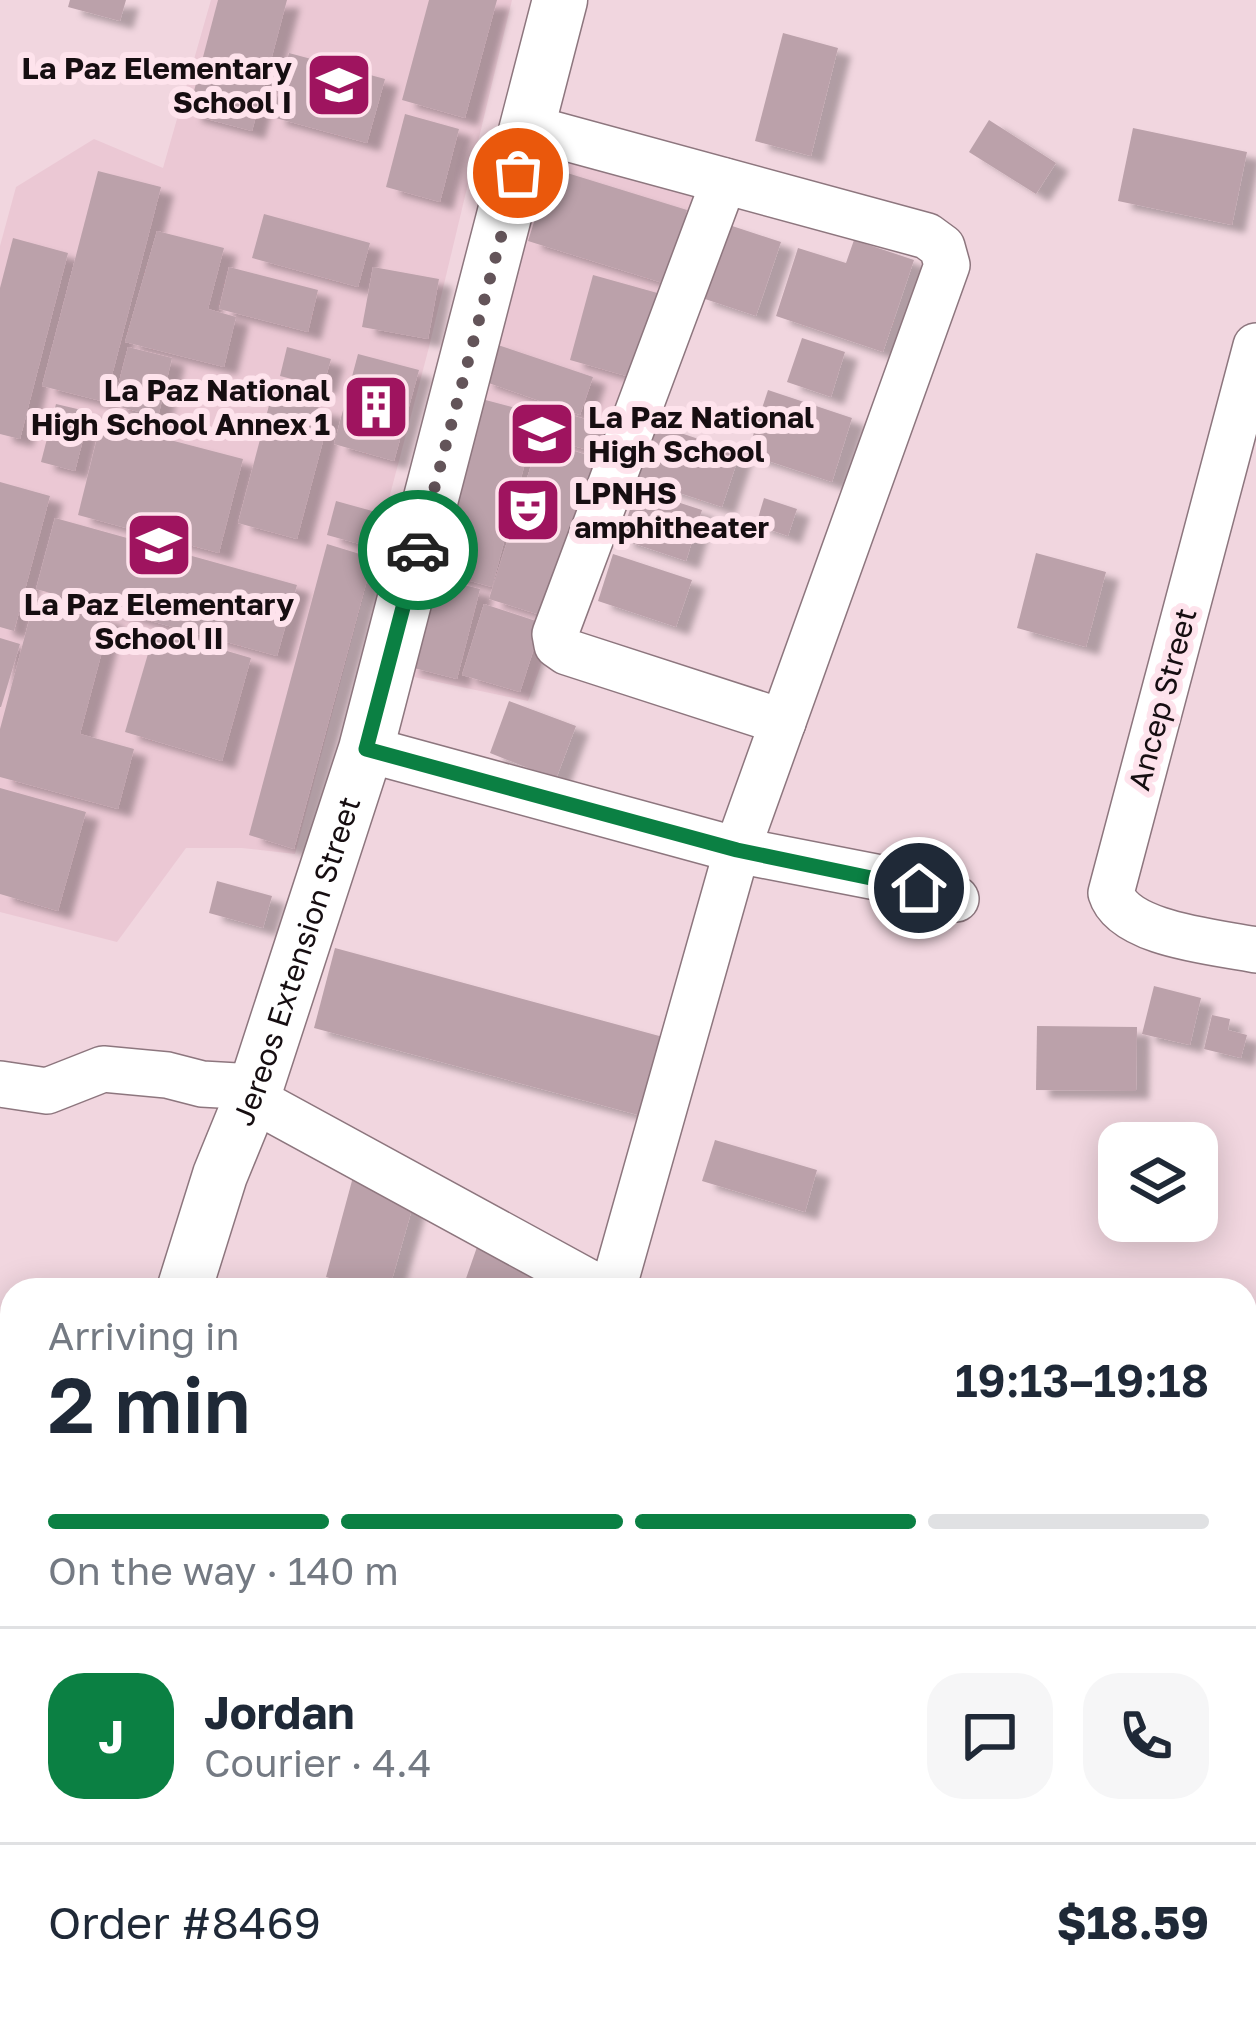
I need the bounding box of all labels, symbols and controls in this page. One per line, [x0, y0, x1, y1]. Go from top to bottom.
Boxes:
place label: La Paz Elementary School I [22, 50, 292, 120]
school or university icon: La Paz Elementary School I [304, 50, 374, 120]
pin [467, 122, 569, 224]
icon: bag [485, 140, 551, 206]
place label: La Paz National High School Annex 1 [31, 372, 330, 442]
building icon: La Paz National High School Annex 1 [341, 372, 411, 442]
school or university icon: La Paz National High School [507, 399, 577, 469]
place label: La Paz National High School [588, 399, 814, 469]
theatre icon: LPNHS amphitheater [493, 475, 563, 545]
place label: LPNHS amphitheater [574, 475, 769, 545]
courier [358, 490, 478, 610]
school or university icon: La Paz Elementary School II [124, 510, 194, 580]
icon: car [385, 517, 451, 583]
place label: La Paz Elementary School II [24, 586, 294, 656]
street label: Ancep Street [1120, 604, 1204, 794]
street label: Jereos Extension Street [224, 792, 367, 1131]
pin [868, 837, 970, 939]
icon: home [886, 855, 952, 921]
map controls [1098, 1122, 1218, 1242]
button: layers [1098, 1122, 1218, 1242]
text: Arriving in [48, 1312, 239, 1359]
text: 19:13–19:18 [955, 1353, 1209, 1407]
text: 2 min [48, 1357, 251, 1450]
text: On the way · 140 m [48, 1547, 399, 1594]
button: chat [927, 1673, 1053, 1799]
button: phone [1083, 1673, 1209, 1799]
text: Jordan [204, 1685, 355, 1739]
text: J [98, 1709, 124, 1763]
text: Courier · 4.4 [204, 1739, 432, 1786]
text: Order #8469 [48, 1895, 321, 1949]
text: $18.59 [1056, 1895, 1209, 1949]

